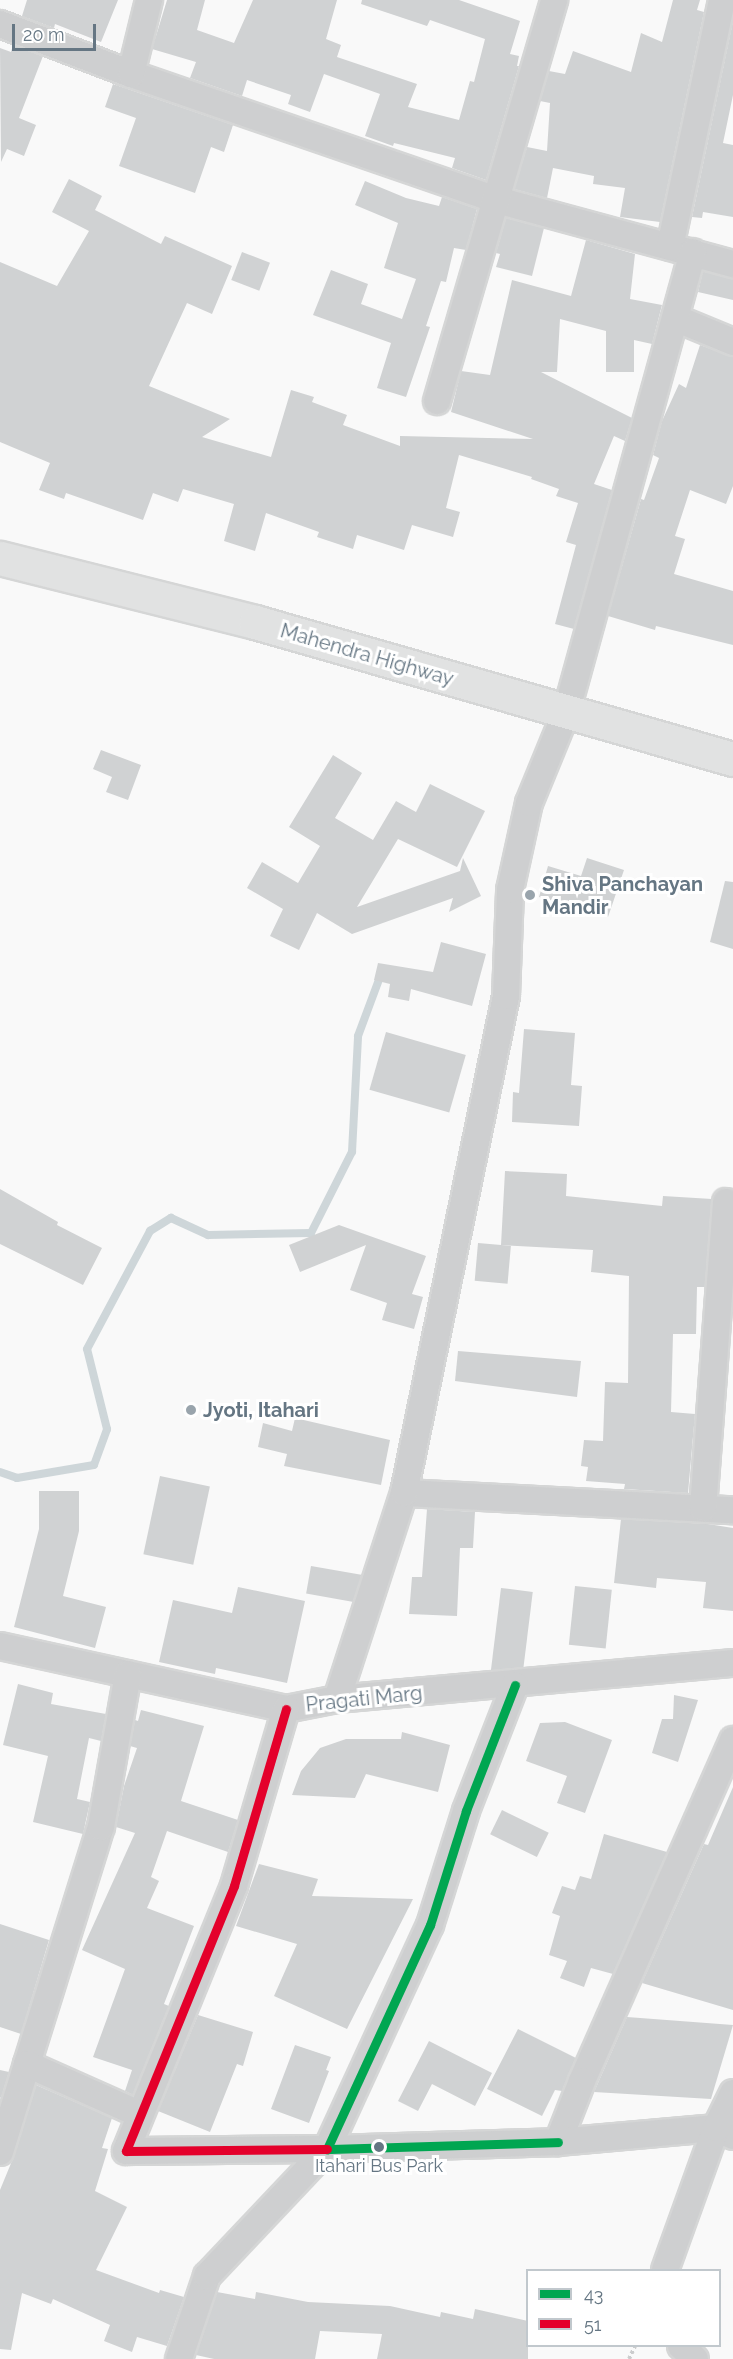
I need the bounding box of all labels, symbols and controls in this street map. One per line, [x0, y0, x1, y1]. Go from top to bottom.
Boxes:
scale bar [15, 12, 99, 50]
text: 20 m [23, 24, 65, 45]
street label: Mahendra Highway [278, 619, 456, 691]
place label: Shiva Panchayan Mandir [542, 872, 703, 919]
marker: Shiva Panchayan Mandir [523, 888, 537, 902]
place label: Jyoti, Itahari [203, 1398, 319, 1422]
marker: Jyoti, Itahari [184, 1403, 198, 1417]
street label: Pragati Marg [305, 1681, 423, 1717]
marker: Itahari Bus Park [373, 2141, 385, 2153]
place label: Itahari Bus Park [315, 2155, 443, 2177]
legend [526, 2269, 721, 2347]
text: 43 [584, 2284, 603, 2305]
text: 51 [584, 2314, 602, 2335]

